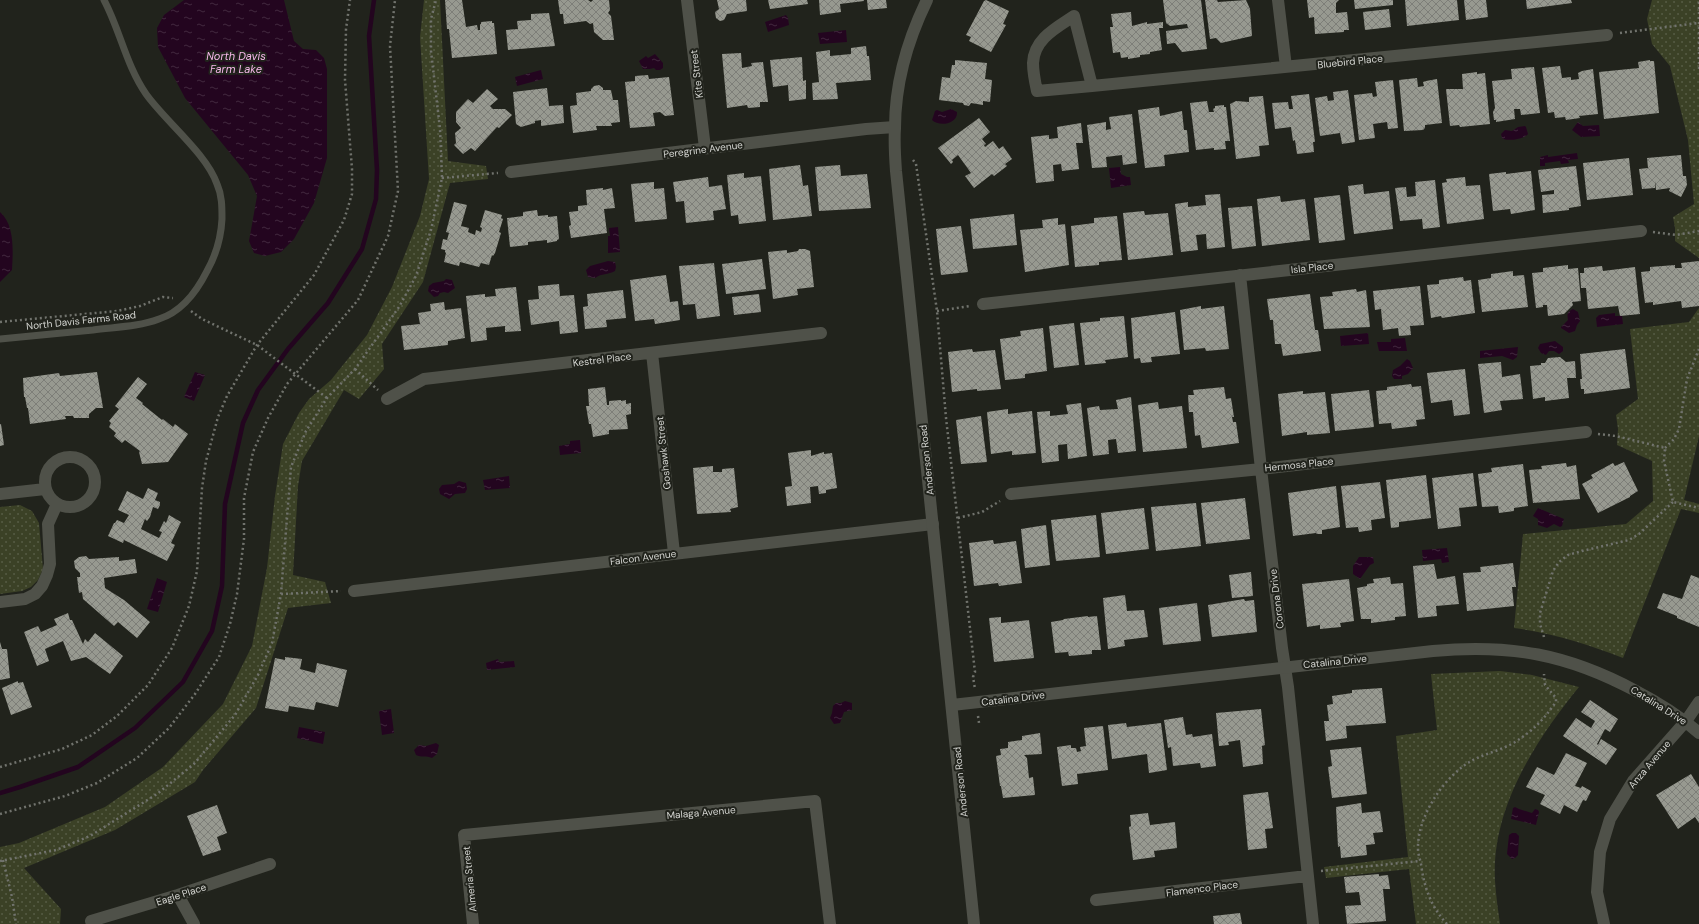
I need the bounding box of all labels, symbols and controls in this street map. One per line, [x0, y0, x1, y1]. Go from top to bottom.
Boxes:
water label: North Davis Farm Lake [206, 49, 266, 76]
street label: Kite Street [687, 49, 706, 99]
street label: Bluebird Place [1317, 52, 1384, 71]
street label: Peregrine Avenue [663, 138, 744, 161]
street label: Isla Place [1290, 259, 1334, 276]
street label: North Davis Farms Road [25, 308, 137, 333]
street label: Kestrel Place [572, 349, 632, 370]
street label: Goshawk Street [653, 416, 674, 490]
street label: Anderson Road [916, 424, 937, 496]
street label: Hermosa Place [1264, 454, 1334, 475]
street label: Falcon Avenue [609, 547, 677, 568]
street label: Corona Drive [1266, 568, 1287, 630]
street label: Catalina Drive [1303, 652, 1368, 671]
street label: Catalina Drive [1628, 683, 1690, 728]
street label: Catalina Drive [981, 688, 1046, 709]
street label: Anza Avenue [1625, 737, 1674, 791]
street label: Anderson Road [950, 746, 971, 818]
street label: Malaga Avenue [666, 803, 736, 822]
street label: Almeria Street [460, 845, 479, 912]
street label: Flamenco Place [1165, 878, 1239, 899]
street label: Eagle Place [154, 880, 208, 909]

